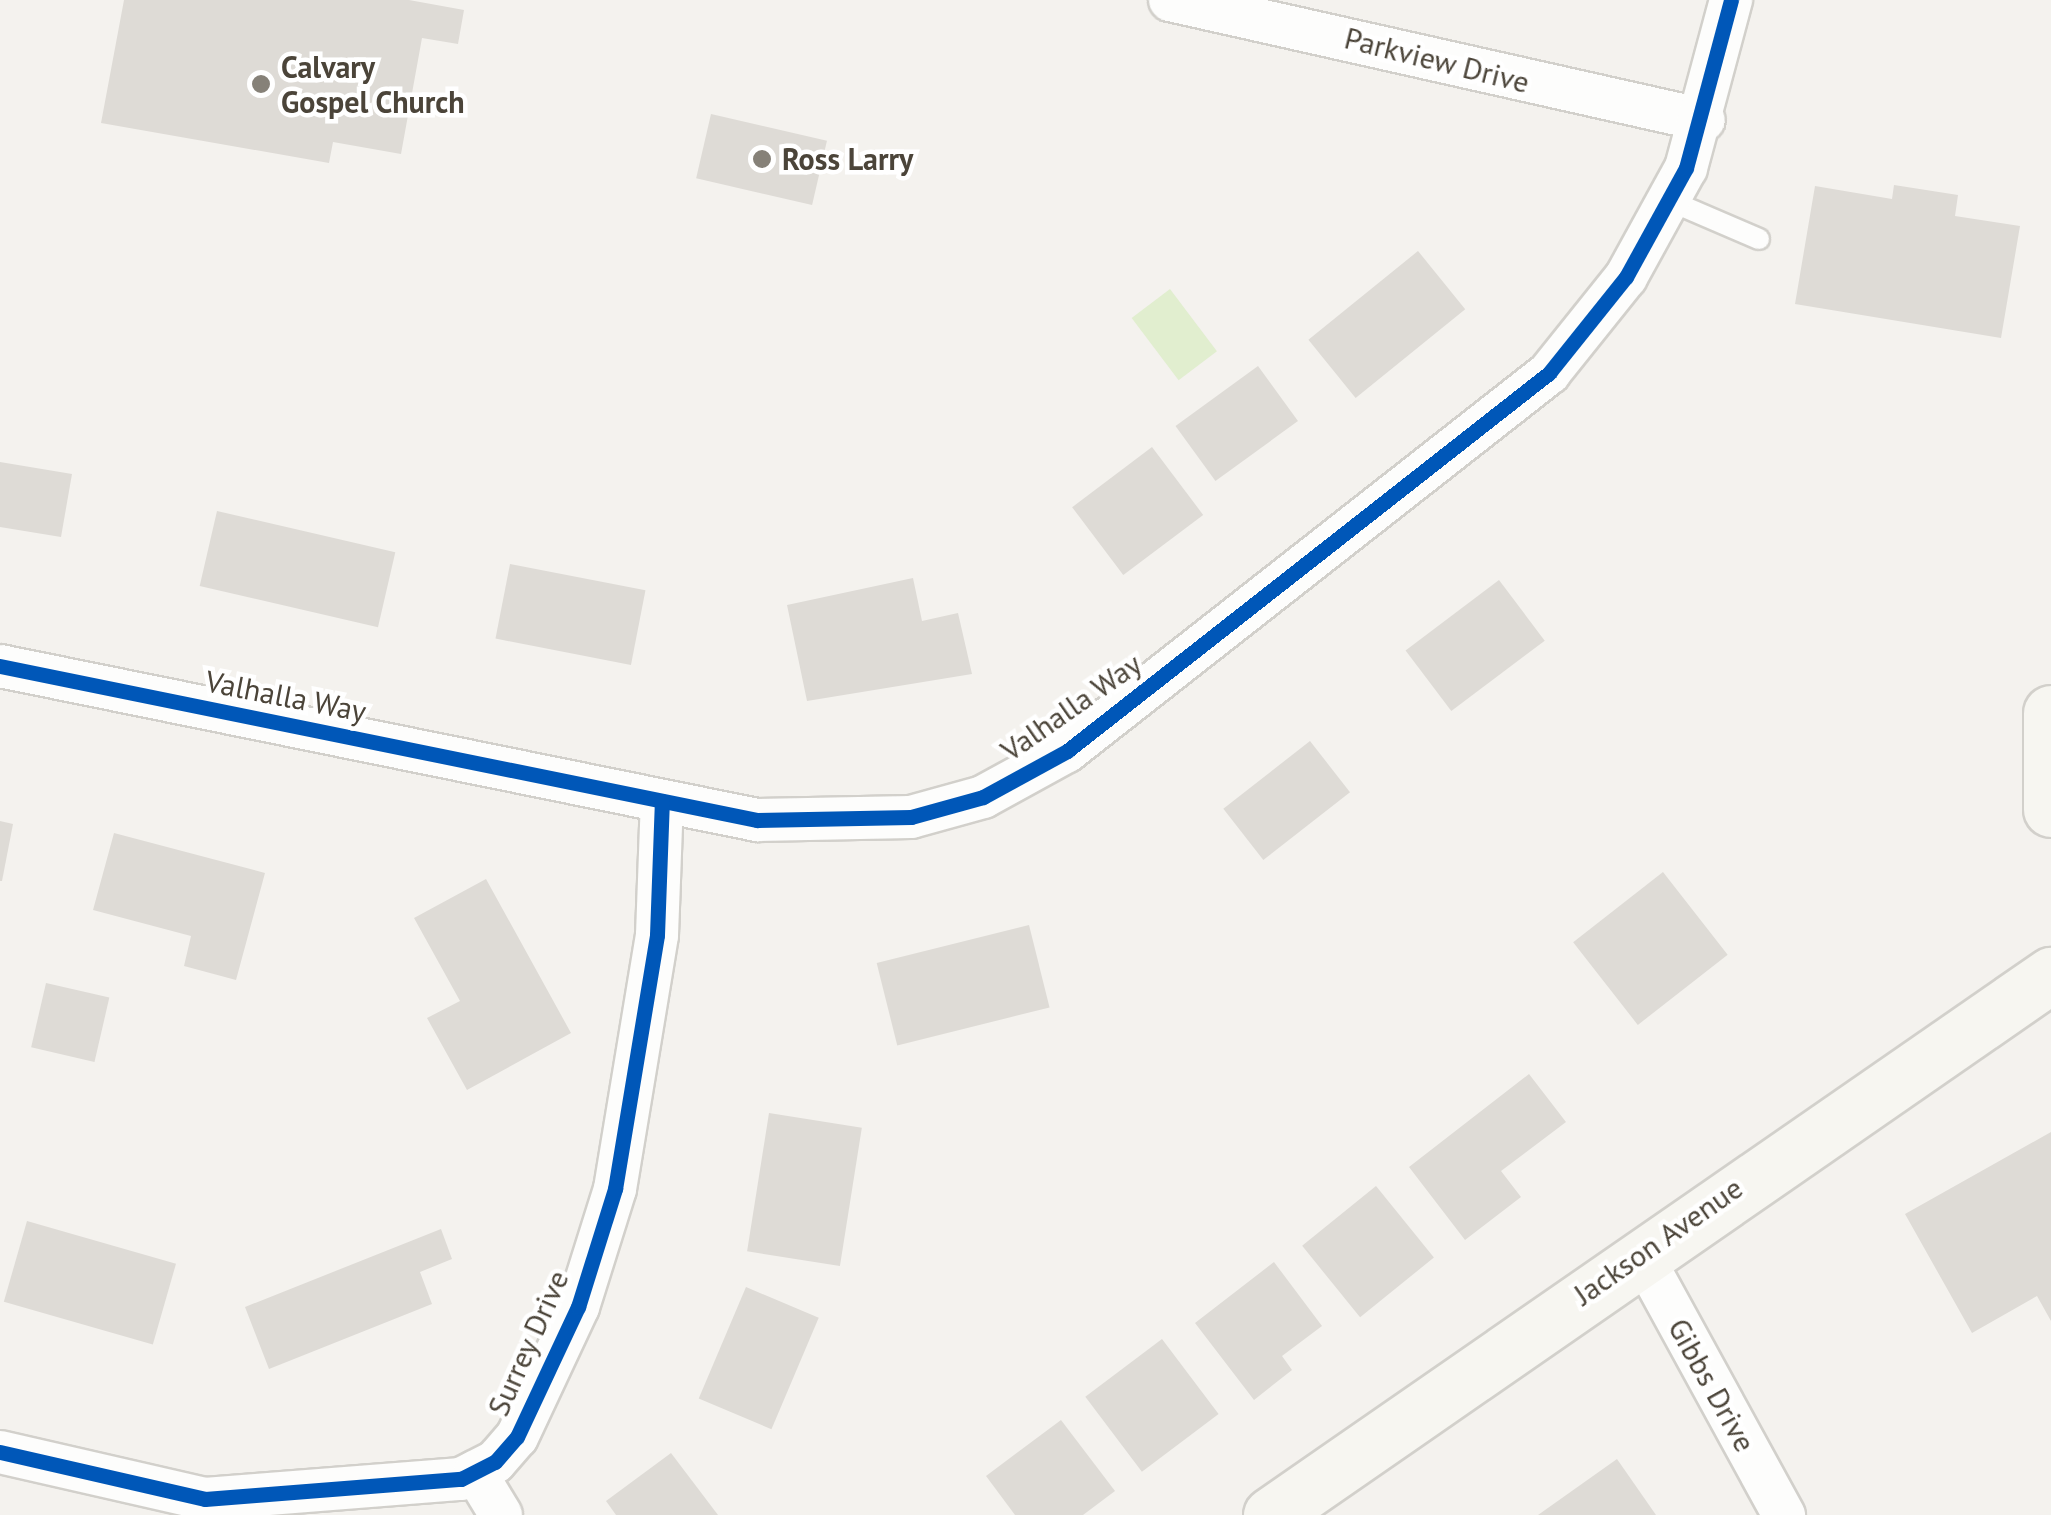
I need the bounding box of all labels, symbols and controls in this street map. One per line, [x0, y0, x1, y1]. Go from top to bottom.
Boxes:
street label: Parkview Drive [1341, 20, 1533, 100]
place label: Calvary Gospel Church [281, 49, 465, 120]
marker: Calvary Gospel Church [250, 73, 272, 95]
place label: Ross Larry [782, 141, 913, 177]
marker: Ross Larry [751, 148, 773, 170]
street label: Valhalla Way [994, 645, 1148, 769]
street label: Valhalla Way [202, 663, 370, 729]
street label: Jackson Avenue [1566, 1169, 1750, 1313]
street label: Surrey Drive [480, 1264, 576, 1422]
street label: Gibbs Drive [1661, 1312, 1763, 1458]

